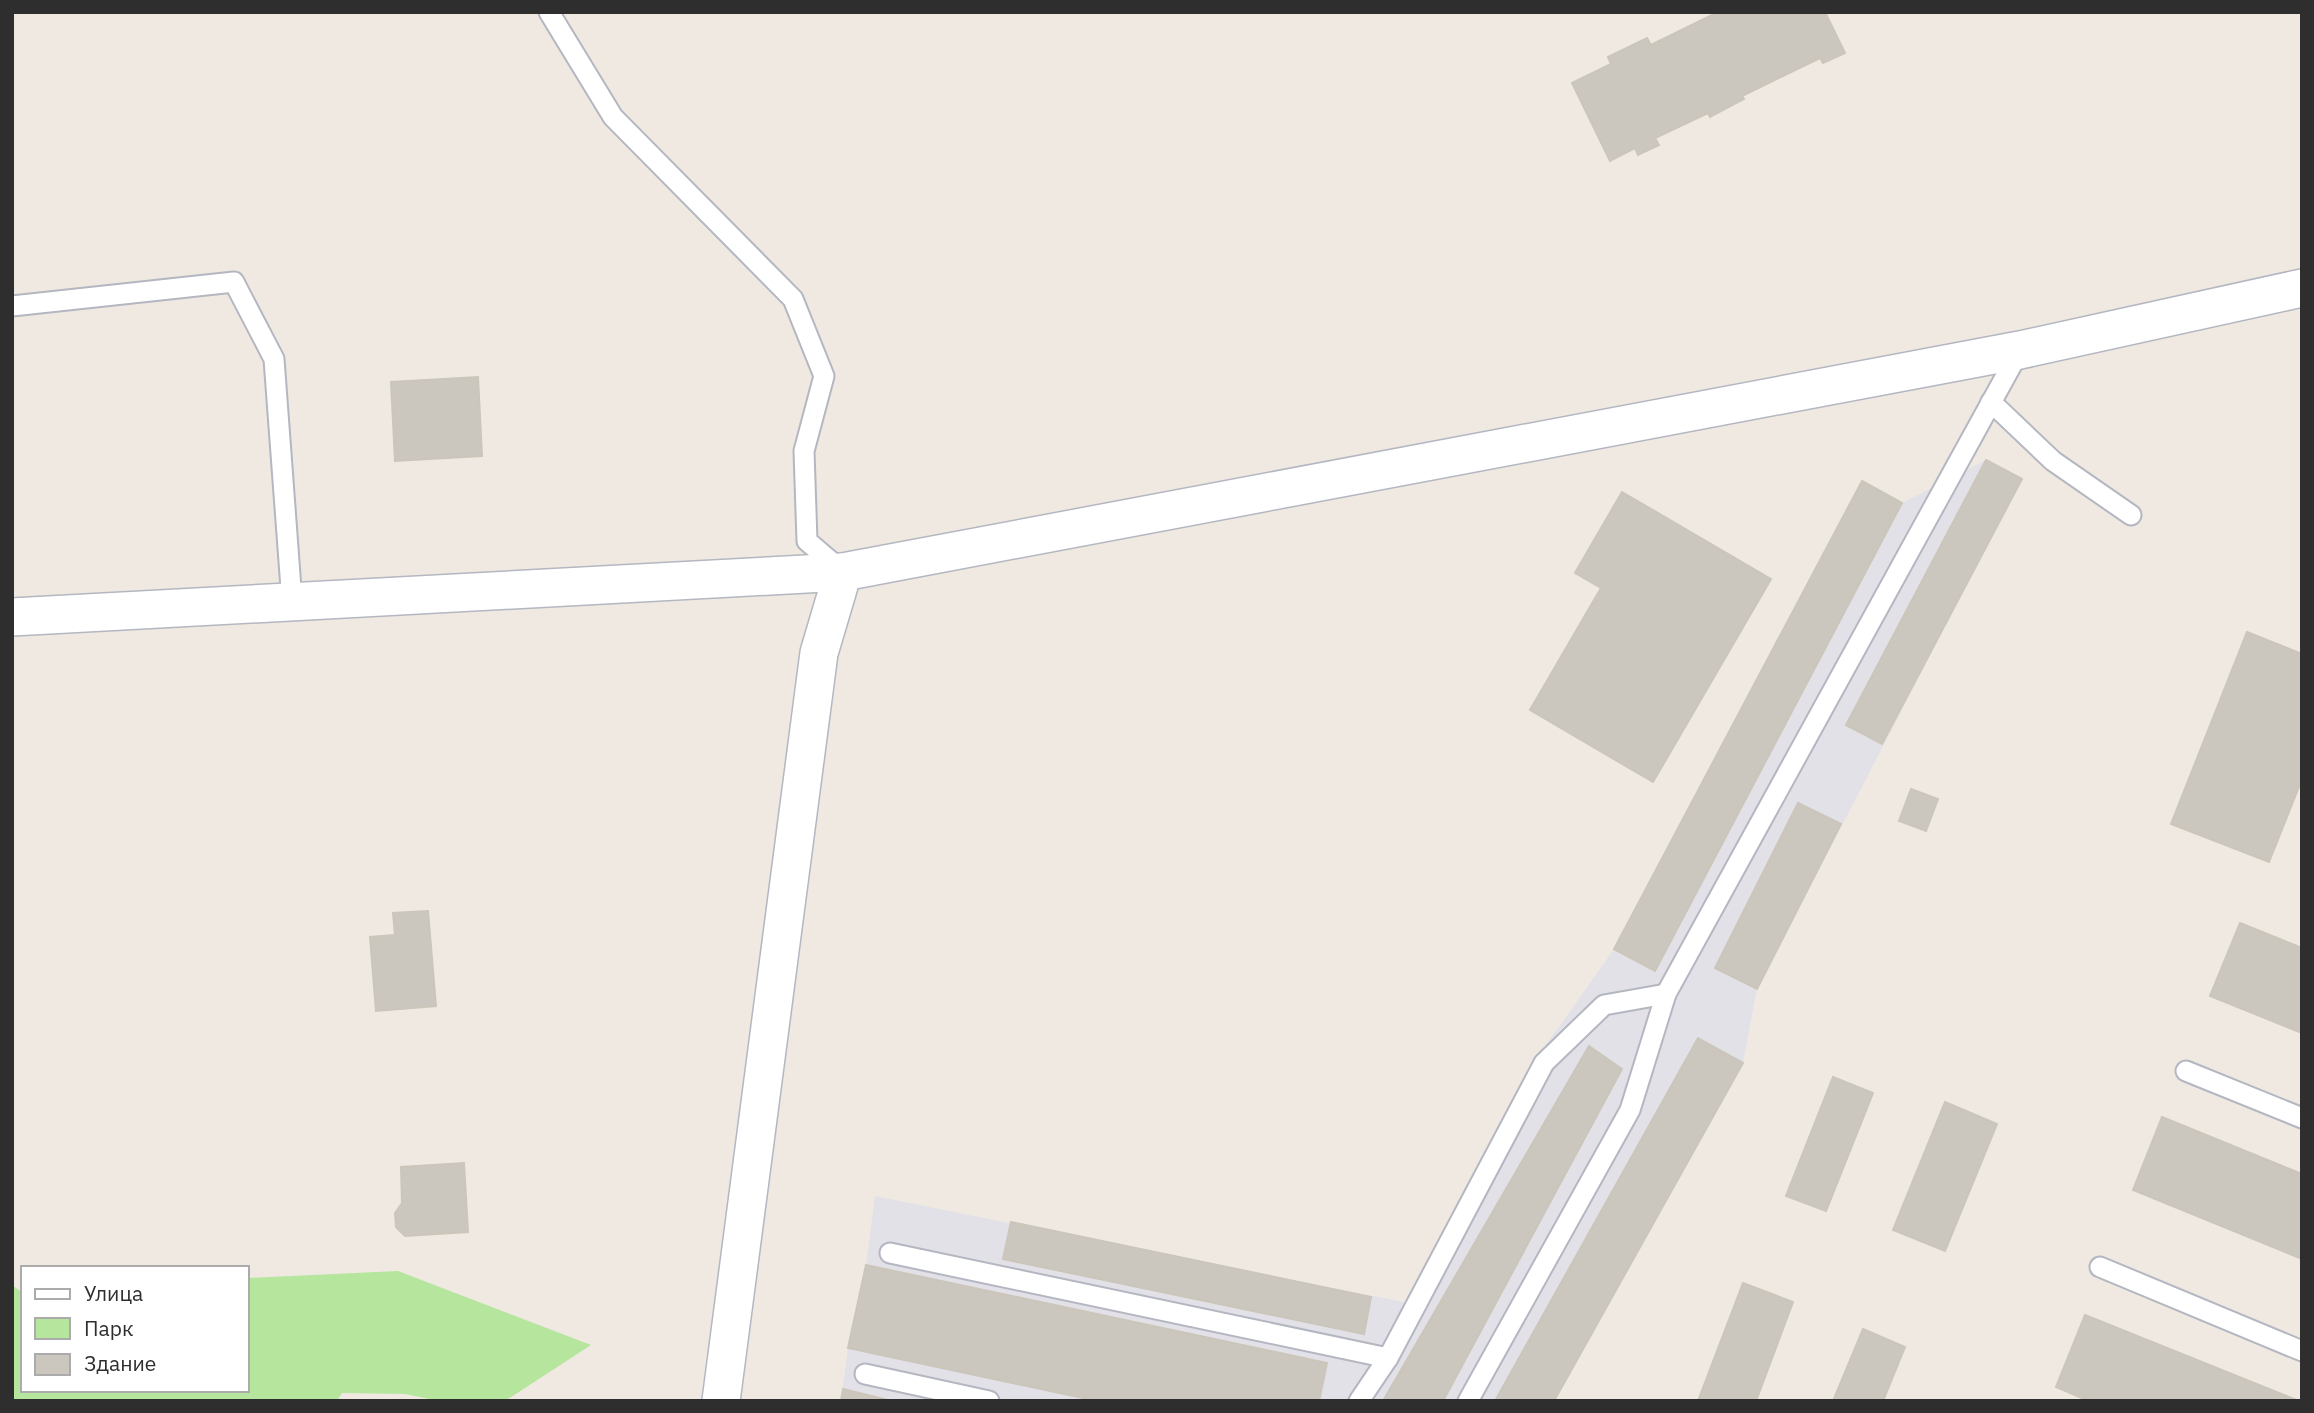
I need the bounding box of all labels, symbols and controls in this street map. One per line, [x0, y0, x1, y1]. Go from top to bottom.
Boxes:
legend [21, 1266, 248, 1392]
text: Улица [84, 1279, 143, 1307]
text: Парк [84, 1314, 134, 1342]
text: Здание [84, 1349, 156, 1377]

